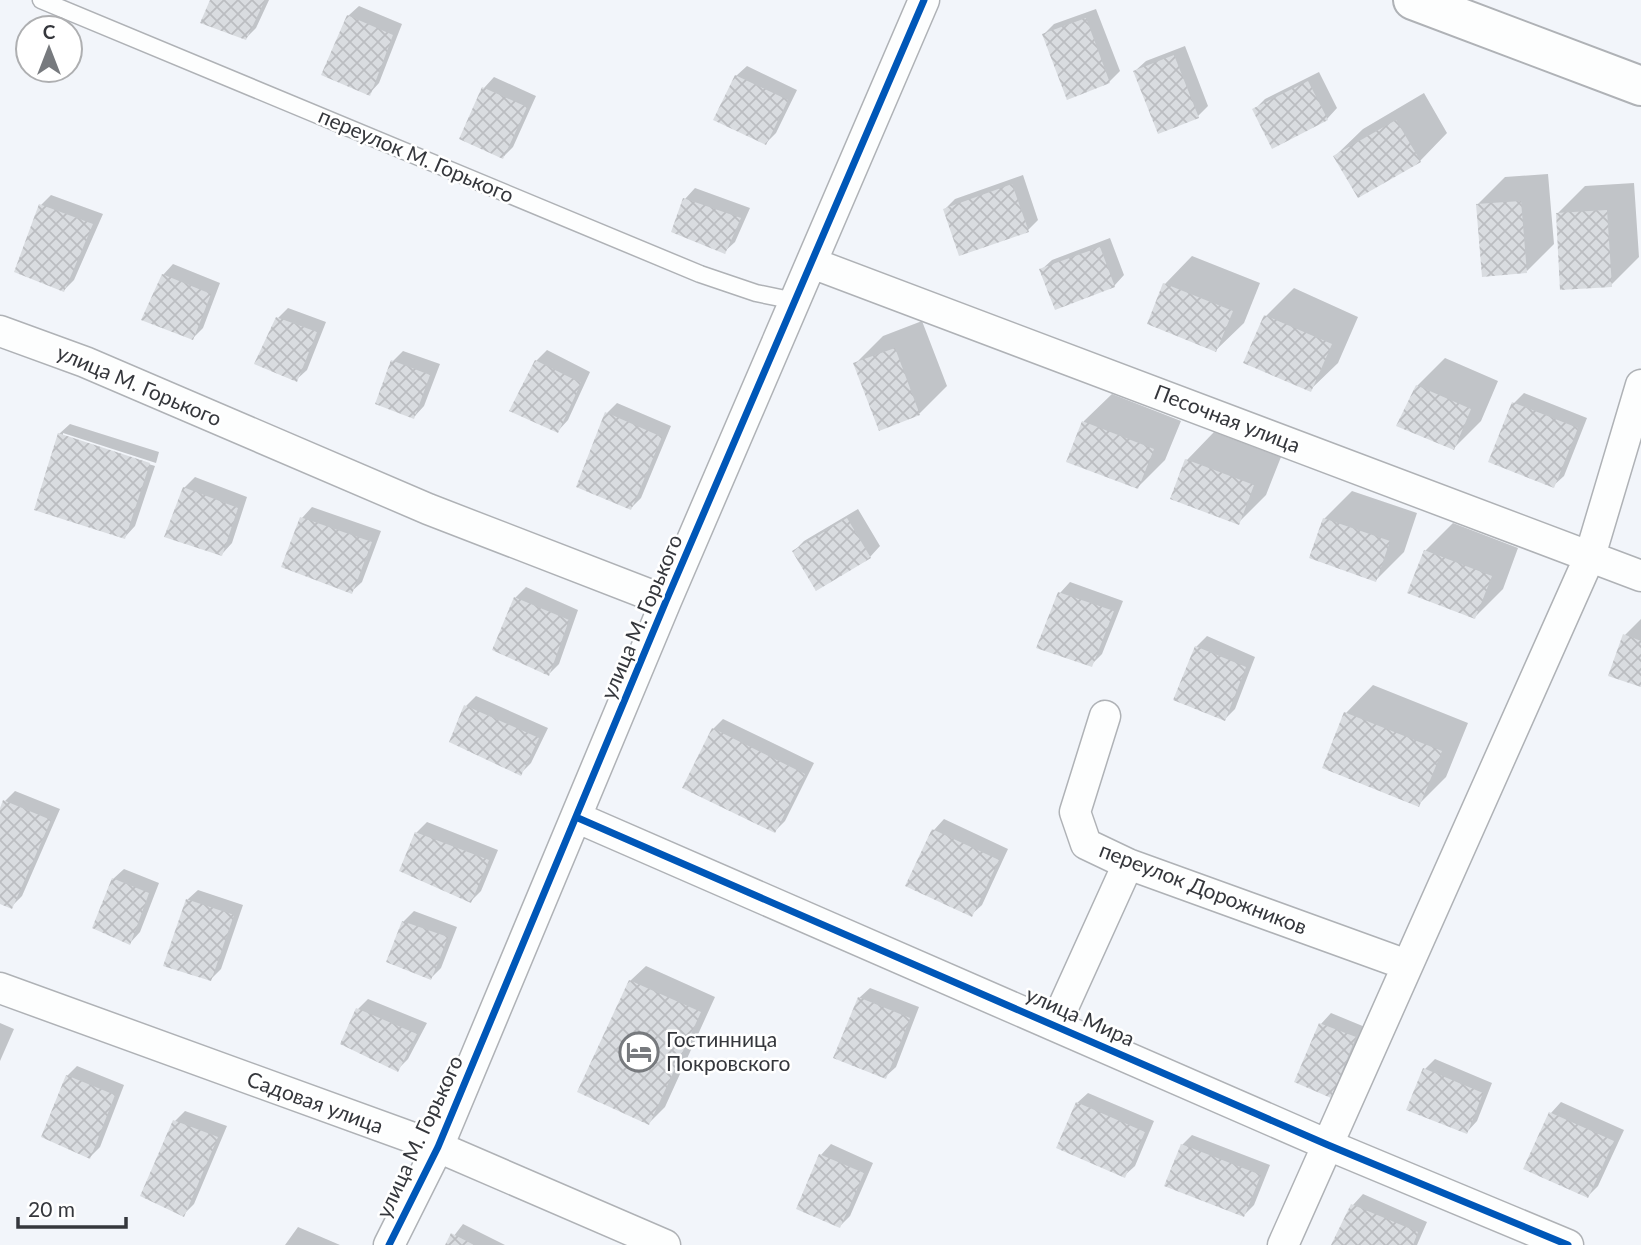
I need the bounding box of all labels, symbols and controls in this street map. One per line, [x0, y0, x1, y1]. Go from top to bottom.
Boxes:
north arrow [14, 14, 84, 84]
text: С [43, 20, 56, 43]
street label: переулок М. Горького [315, 102, 518, 207]
street label: улица М. Горького [54, 339, 226, 431]
street label: Песочная улица [1151, 378, 1304, 457]
street label: улица М. Горького [595, 530, 687, 702]
street label: переулок Дорожников [1096, 837, 1311, 939]
street label: улица Мира [1022, 981, 1139, 1051]
place label: Гостинница Покровского [666, 1026, 791, 1075]
hotel icon: Гостинница Покровского [618, 1031, 660, 1073]
street label: улица М. Горького [370, 1051, 467, 1222]
street label: Садовая улица [244, 1065, 387, 1138]
scale bar [18, 1186, 126, 1230]
text: 20 m [28, 1196, 75, 1221]

